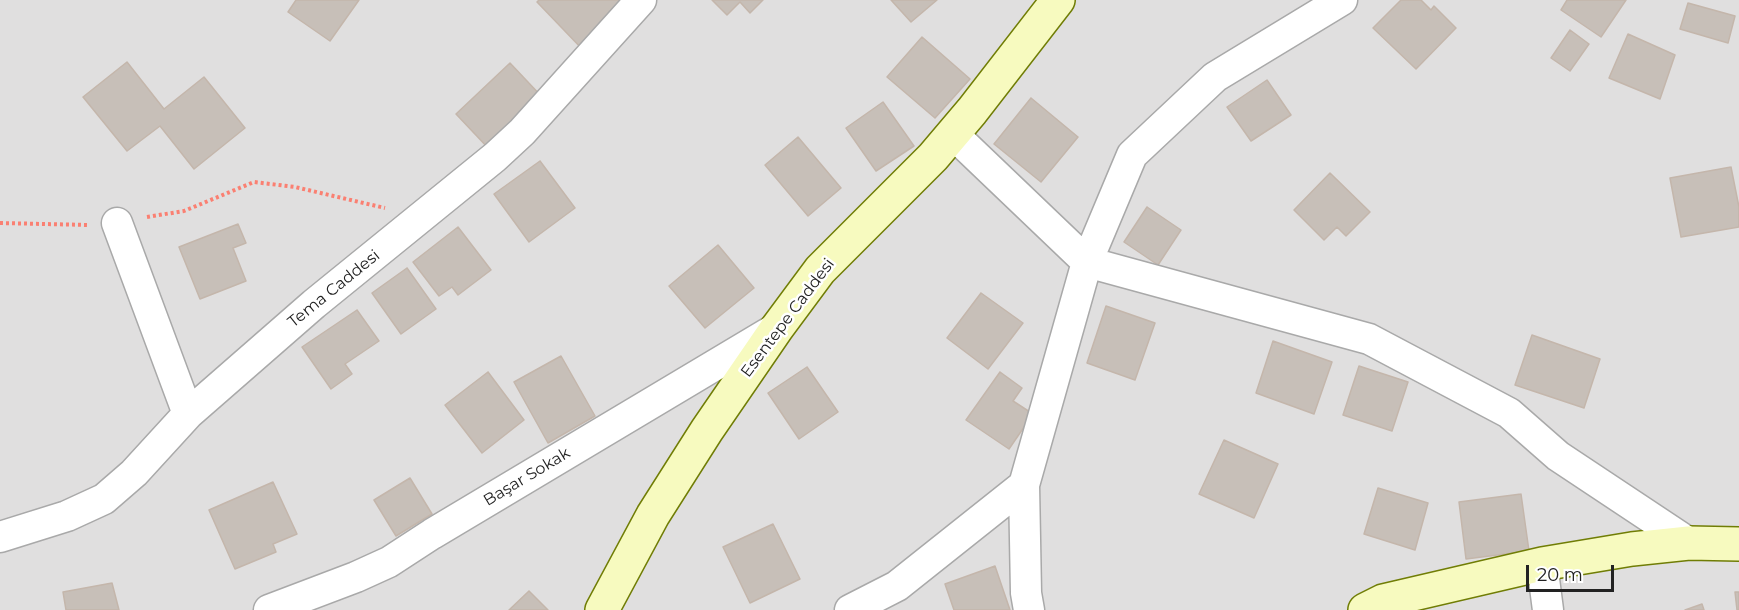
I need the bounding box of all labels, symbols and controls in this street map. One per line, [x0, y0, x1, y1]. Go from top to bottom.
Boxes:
street label: Tema Caddesi [284, 246, 384, 332]
street label: Esentepe Caddesi [737, 255, 839, 381]
street label: Başar Sokak [480, 444, 574, 510]
scale bar [1529, 553, 1618, 591]
text: 20 m [1537, 564, 1583, 586]

